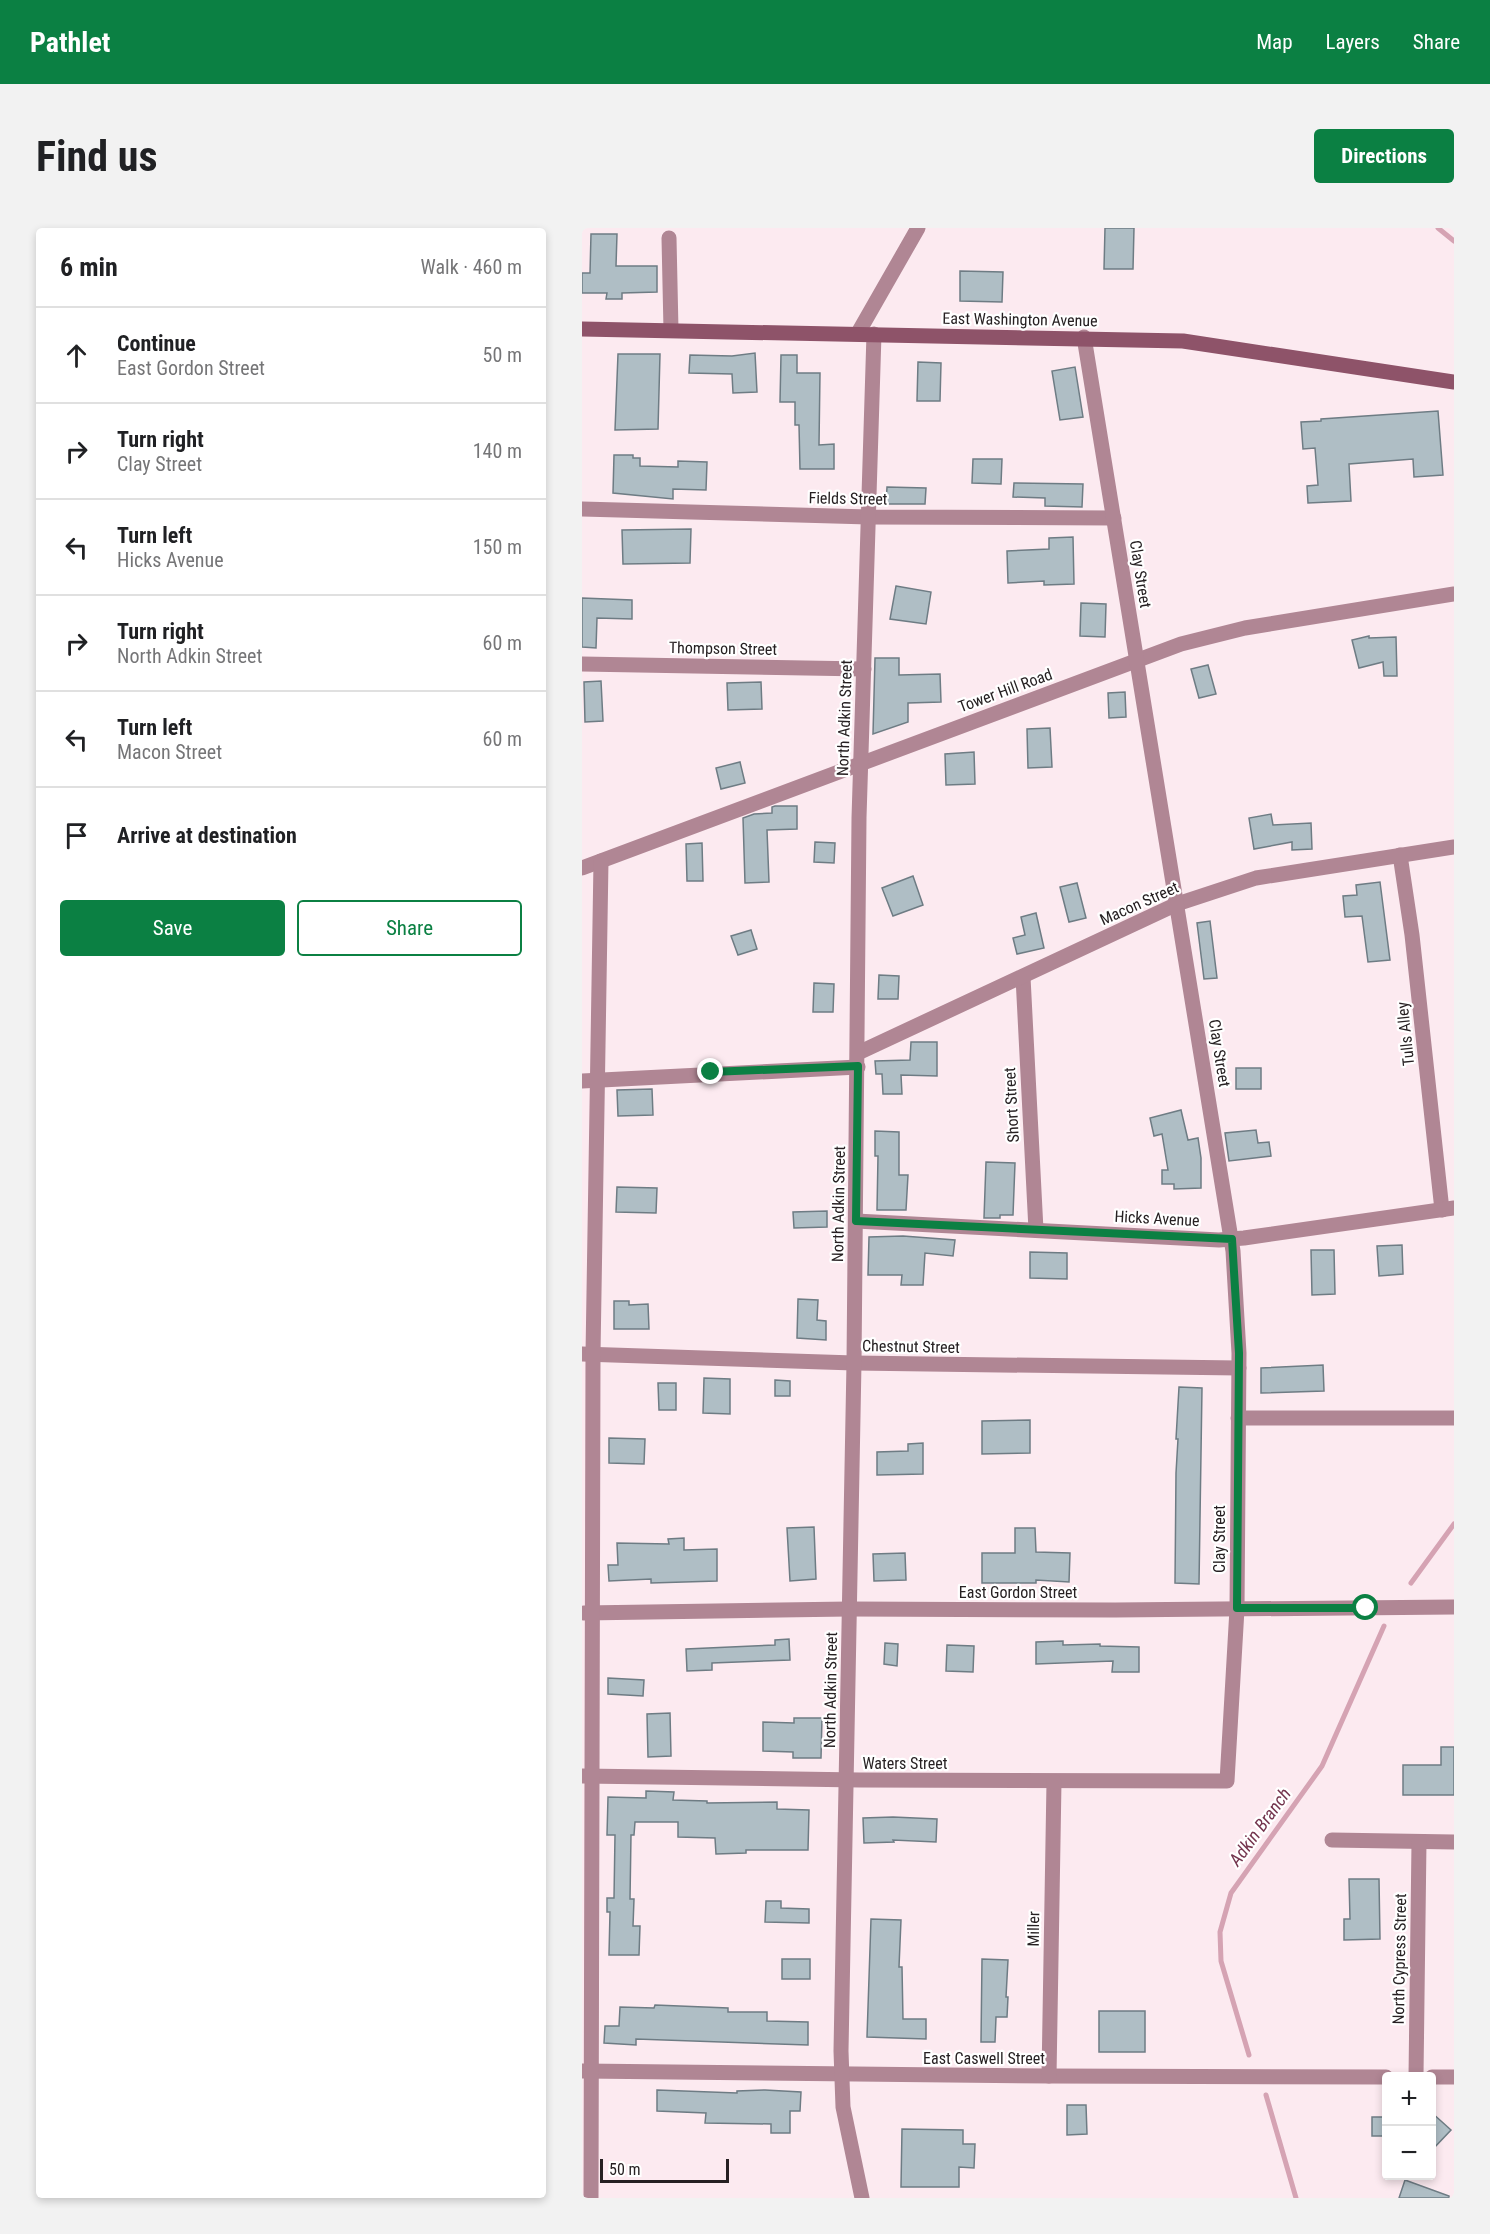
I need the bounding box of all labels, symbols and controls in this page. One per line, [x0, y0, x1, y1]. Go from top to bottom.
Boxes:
text: Pathlet [30, 26, 110, 59]
text: Map [1256, 30, 1293, 54]
text: Layers [1326, 30, 1380, 54]
text: Share [1413, 30, 1460, 54]
button: Directions [1314, 129, 1454, 183]
text: Find us [36, 132, 157, 181]
text: 6 min [60, 252, 118, 282]
text: Walk · 460 m [421, 255, 522, 279]
street label: East Washington Avenue [942, 309, 1098, 330]
text: Continue [117, 331, 196, 356]
icon: ahead [60, 339, 93, 372]
text: 50 m [483, 343, 522, 367]
text: East Gordon Street [117, 356, 265, 380]
text: Turn right [117, 427, 204, 452]
icon: right [60, 435, 93, 468]
text: 140 m [473, 439, 522, 463]
text: Clay Street [117, 452, 202, 476]
street label: Fields Street [808, 488, 888, 509]
text: Turn left [117, 523, 192, 548]
icon: left [60, 531, 93, 564]
text: 150 m [473, 535, 522, 559]
street label: Clay Street [1126, 539, 1155, 609]
text: Hicks Avenue [117, 548, 224, 572]
text: Turn right [117, 619, 204, 644]
icon: right [60, 627, 93, 660]
text: 60 m [483, 631, 522, 655]
street label: Thompson Street [669, 638, 778, 659]
text: North Adkin Street [117, 644, 262, 668]
street label: North Adkin Street [833, 659, 856, 776]
street label: Tower Hill Road [956, 665, 1055, 716]
text: Turn left [117, 715, 192, 740]
icon: left [60, 723, 93, 756]
text: 60 m [483, 727, 522, 751]
text: Macon Street [117, 740, 222, 764]
icon: arrive [60, 819, 93, 852]
text: Arrive at destination [117, 823, 297, 848]
street label: Macon Street [1097, 878, 1182, 929]
button: Save [60, 900, 285, 956]
button: Share [297, 900, 522, 956]
street label: Tulls Alley [1393, 1001, 1418, 1067]
street label: Clay Street [1205, 1018, 1234, 1088]
route end [697, 1058, 723, 1084]
street label: Short Street [1000, 1067, 1023, 1143]
street label: North Adkin Street [828, 1145, 849, 1262]
street label: Hicks Avenue [1114, 1207, 1200, 1230]
street label: Chestnut Street [862, 1336, 960, 1357]
street label: Clay Street [1210, 1505, 1229, 1573]
street label: East Gordon Street [959, 1583, 1077, 1602]
route start [1352, 1594, 1378, 1620]
street label: North Adkin Street [820, 1631, 841, 1748]
street label: Waters Street [862, 1754, 948, 1773]
water label: Adkin Branch [1224, 1784, 1295, 1870]
street label: North Cypress Street [1389, 1893, 1410, 2025]
street label: Miller [1024, 1911, 1043, 1947]
street label: East Caswell Street [923, 2049, 1045, 2068]
map controls [1382, 2072, 1436, 2180]
button: + [1382, 2072, 1436, 2126]
button: − [1382, 2126, 1436, 2180]
scale bar [600, 2156, 729, 2184]
text: 50 m [609, 2160, 641, 2179]

